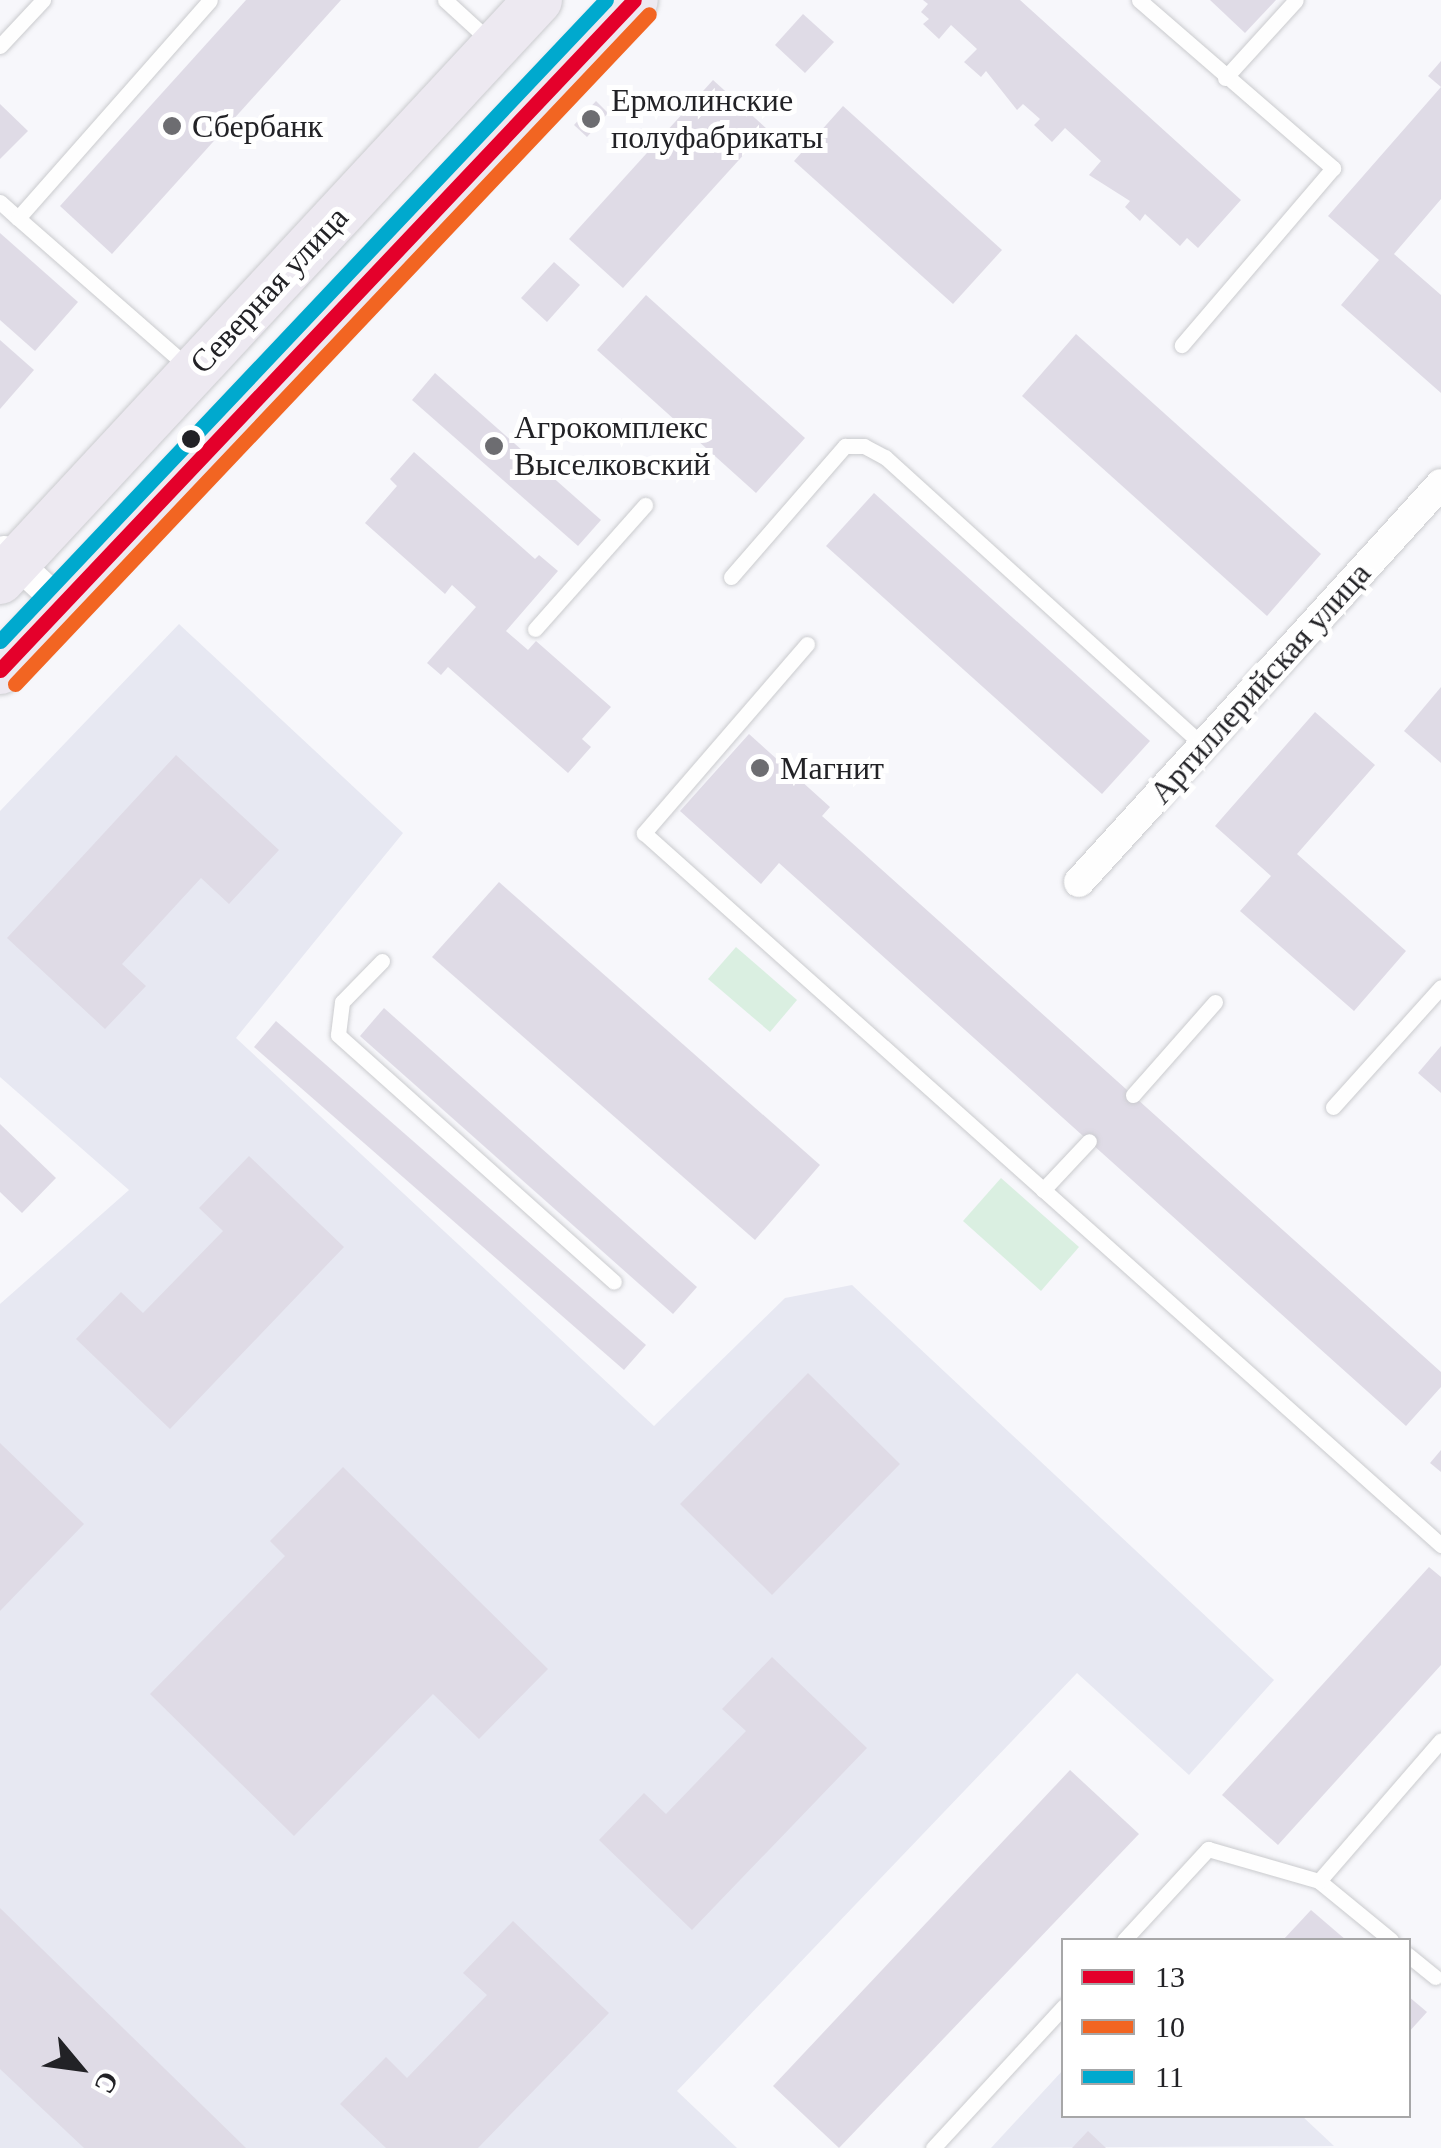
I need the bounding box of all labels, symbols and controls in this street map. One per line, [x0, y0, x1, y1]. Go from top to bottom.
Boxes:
place label: Ермолинские полуфабрикаты [611, 82, 823, 157]
place label: Сбербанк [192, 107, 323, 145]
marker: Ермолинские полуфабрикаты [580, 108, 602, 130]
marker: Сбербанк [161, 115, 183, 137]
street label: Северная улица [182, 199, 356, 381]
place label: Агрокомплекс Выселковский [514, 409, 710, 484]
unlabelled marker [181, 429, 201, 449]
marker: Агрокомплекс Выселковский [483, 435, 505, 457]
street label: Артиллерийская улица [1142, 554, 1378, 812]
place label: Магнит [780, 749, 884, 787]
marker: Магнит [749, 757, 771, 779]
legend [1061, 1938, 1411, 2118]
text: 13 [1155, 1960, 1185, 1993]
text: 10 [1155, 2010, 1185, 2043]
north arrow [30, 2018, 130, 2118]
text: 11 [1155, 2060, 1184, 2093]
text: С [88, 2066, 125, 2099]

